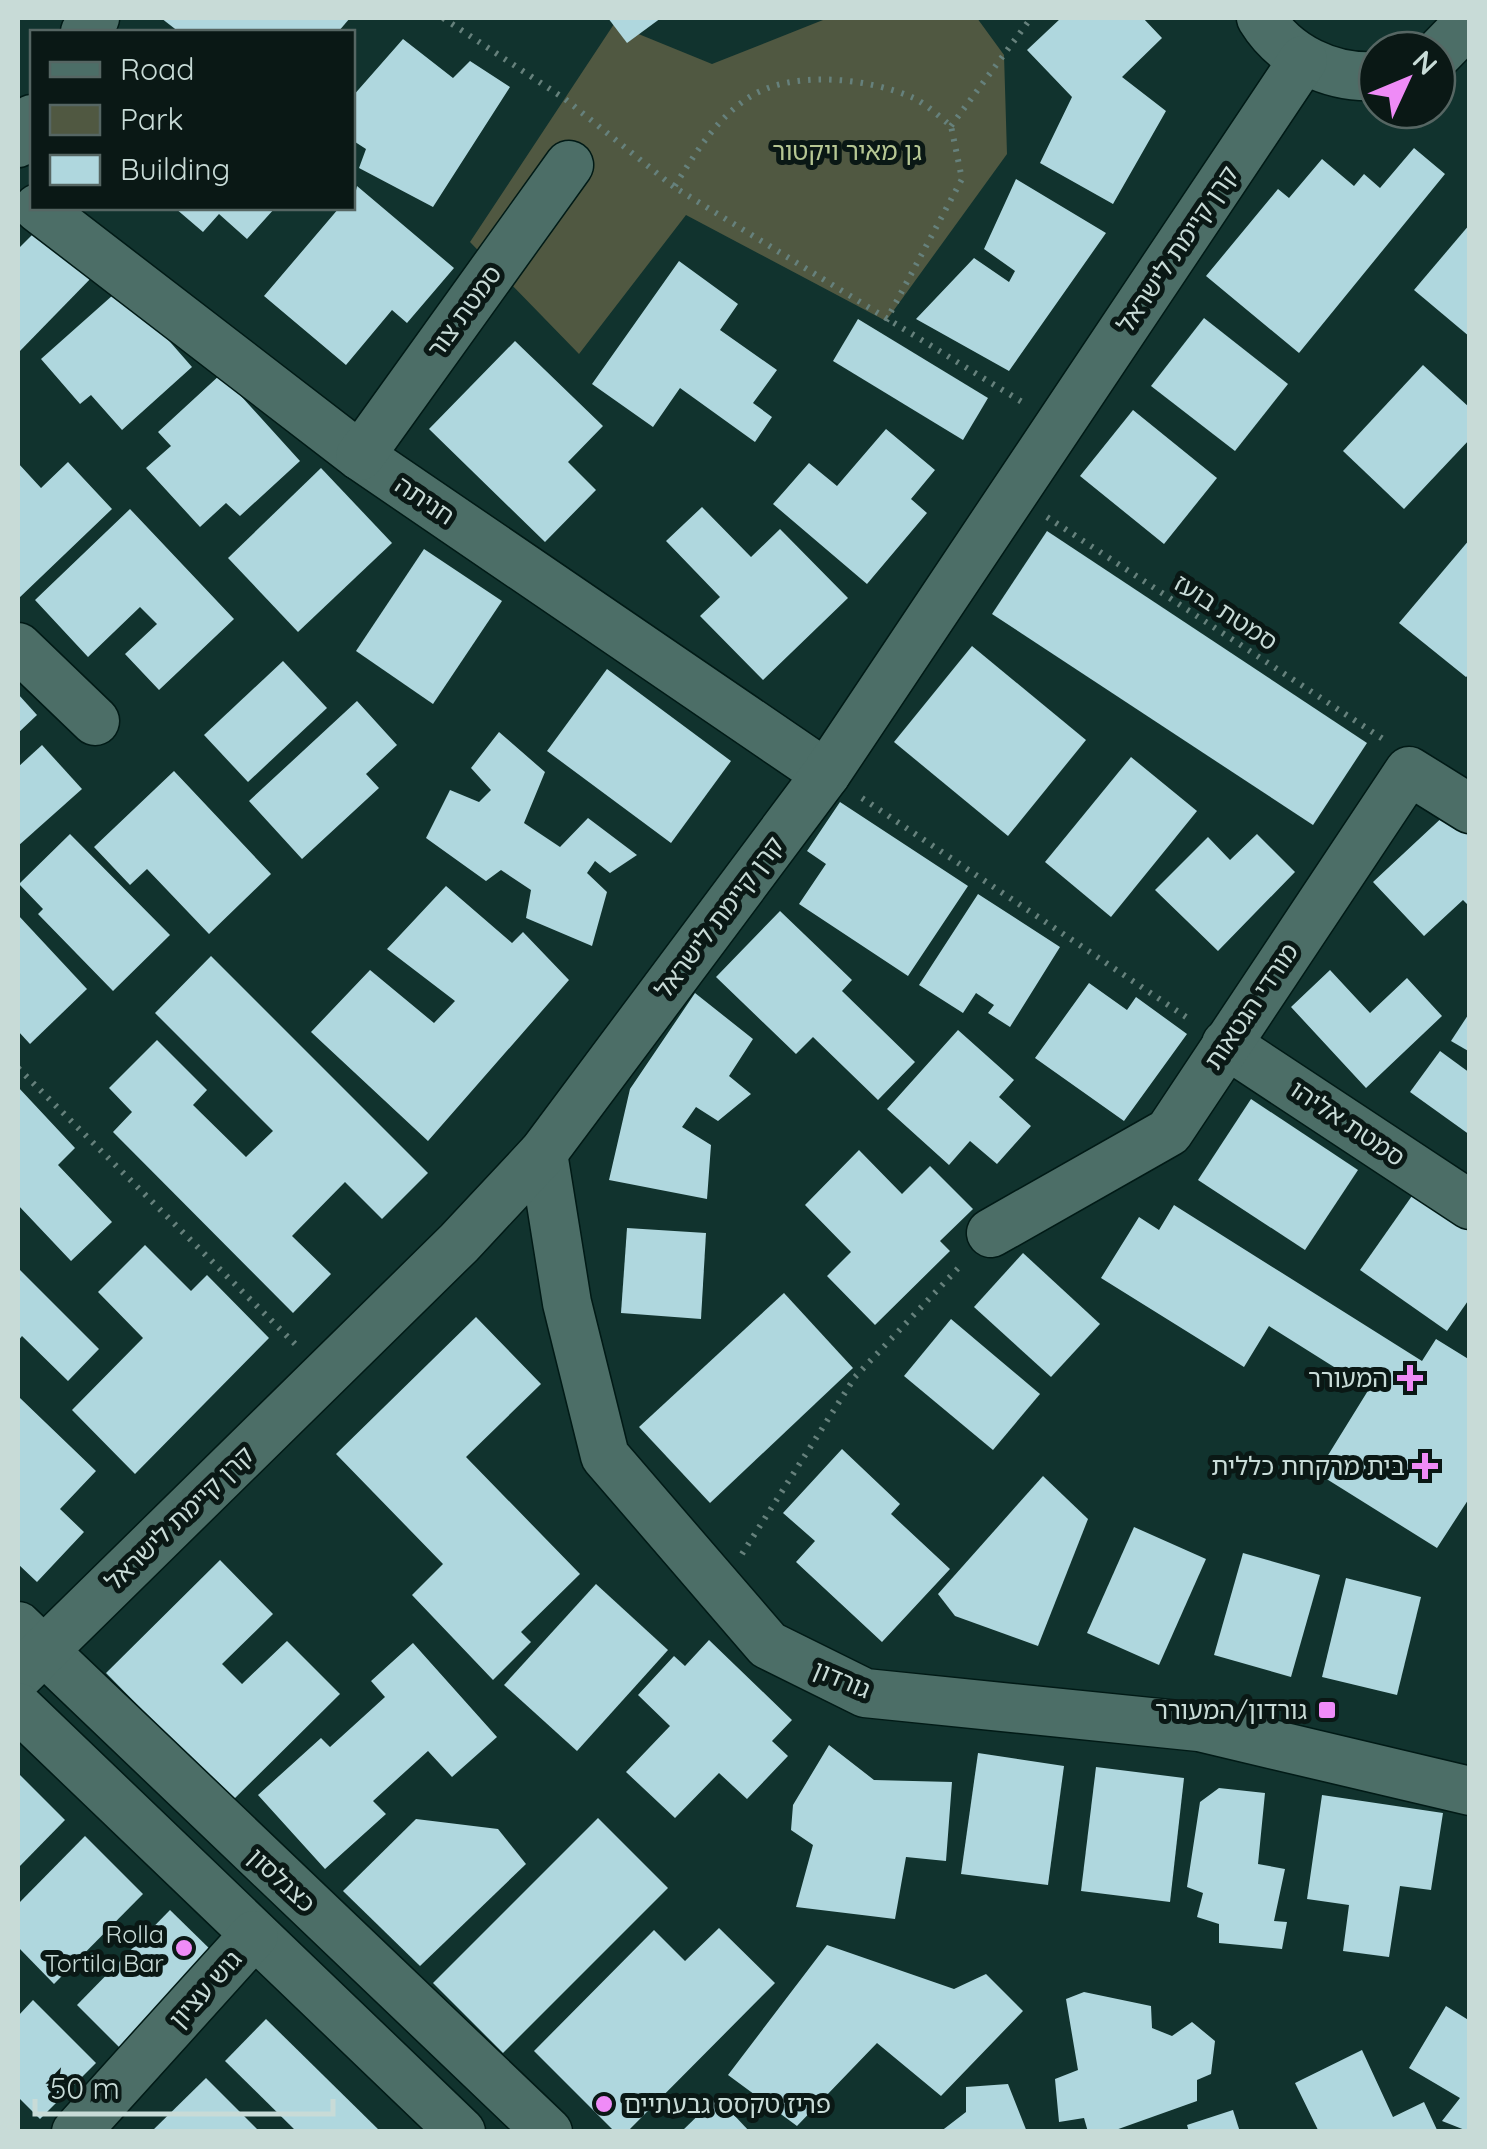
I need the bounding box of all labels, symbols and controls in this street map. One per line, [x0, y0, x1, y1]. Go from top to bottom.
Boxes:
legend [30, 30, 355, 210]
north arrow [1357, 30, 1457, 130]
text: N [1406, 43, 1445, 82]
text: Road [120, 50, 194, 88]
text: Park [120, 100, 184, 138]
park label: גן מאיר ויקטור [772, 135, 922, 166]
text: Building [120, 150, 230, 188]
street label: קרן קיימת לישראל [1109, 159, 1244, 338]
street label: סמטת צור [420, 258, 507, 363]
street label: חניתה [390, 468, 461, 531]
street label: סמטת בועז [1169, 567, 1284, 657]
street label: קרן קיימת לישראל [648, 830, 790, 1004]
street label: מורדי הגטאות [1197, 937, 1304, 1075]
street label: סמטת אליהו [1285, 1073, 1411, 1172]
place label: המעורר [1308, 1362, 1388, 1393]
marker: המעורר [1397, 1365, 1423, 1391]
street label: קרן קיימת לישראל [98, 1439, 259, 1596]
place label: בית מרקחת כללית [1211, 1450, 1405, 1481]
marker: בית מרקחת כללית [1414, 1455, 1436, 1477]
street label: גורדון [809, 1653, 875, 1704]
place label: גורדון/המעורר [1155, 1694, 1307, 1725]
marker: גורדון/המעורר [1316, 1699, 1338, 1721]
street label: כצנלסון [242, 1841, 322, 1918]
place label: Rolla Tortila Bar [45, 1918, 164, 1978]
marker: Rolla Tortila Bar [173, 1937, 195, 1959]
street label: גוש עציון [162, 1944, 247, 2034]
scale bar [35, 2054, 332, 2116]
text: 50 m [50, 2069, 120, 2107]
place label: פריז טקסס גבעתיים [624, 2088, 831, 2119]
marker: פריז טקסס גבעתיים [593, 2093, 615, 2115]

